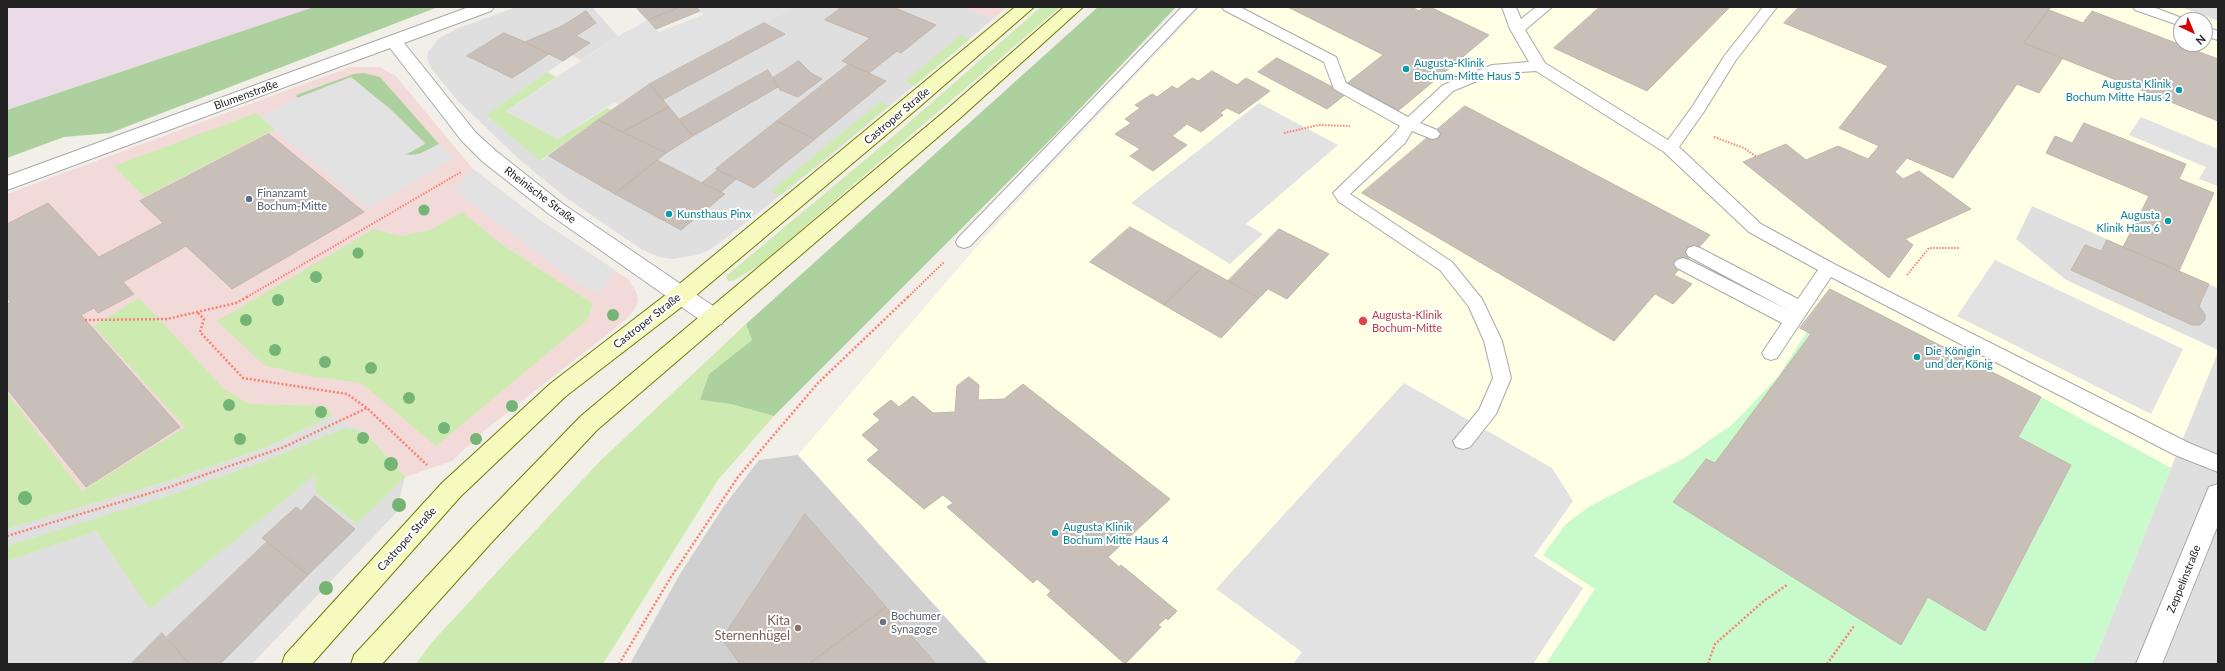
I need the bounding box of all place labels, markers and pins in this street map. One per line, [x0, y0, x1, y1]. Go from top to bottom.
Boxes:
place label: Augusta-Klinik Bochum-Mitte Haus 5 [1414, 56, 1521, 82]
marker: Augusta-Klinik Bochum-Mitte Haus 5 [1401, 64, 1411, 74]
place label: Augusta Klinik Bochum Mitte Haus 2 [2066, 77, 2171, 103]
marker: Augusta Klinik Bochum Mitte Haus 2 [2174, 85, 2184, 95]
place label: Finanzamt Bochum-Mitte [257, 186, 327, 212]
marker: Finanzamt Bochum-Mitte [244, 194, 254, 204]
place label: Kunsthaus Pinx [677, 207, 751, 221]
place label: Augusta Klinik Haus 6 [2097, 208, 2160, 234]
marker: Kunsthaus Pinx [664, 209, 674, 219]
marker: Augusta Klinik Haus 6 [2163, 216, 2173, 226]
place label: Augusta-Klinik Bochum-Mitte [1372, 308, 1442, 334]
marker: Augusta-Klinik Bochum-Mitte [1357, 315, 1369, 327]
place label: Die Königin und der König [1925, 344, 1993, 370]
marker: Die Königin und der König [1912, 352, 1922, 362]
place label: Augusta Klinik Bochum Mitte Haus 4 [1063, 520, 1168, 546]
marker: Augusta Klinik Bochum Mitte Haus 4 [1050, 528, 1060, 538]
place label: Bochumer Synagoge [891, 609, 941, 635]
place label: Kita Sternenhügel [715, 613, 790, 644]
marker: Bochumer Synagoge [878, 617, 888, 627]
marker: Kita Sternenhügel [793, 623, 803, 633]

